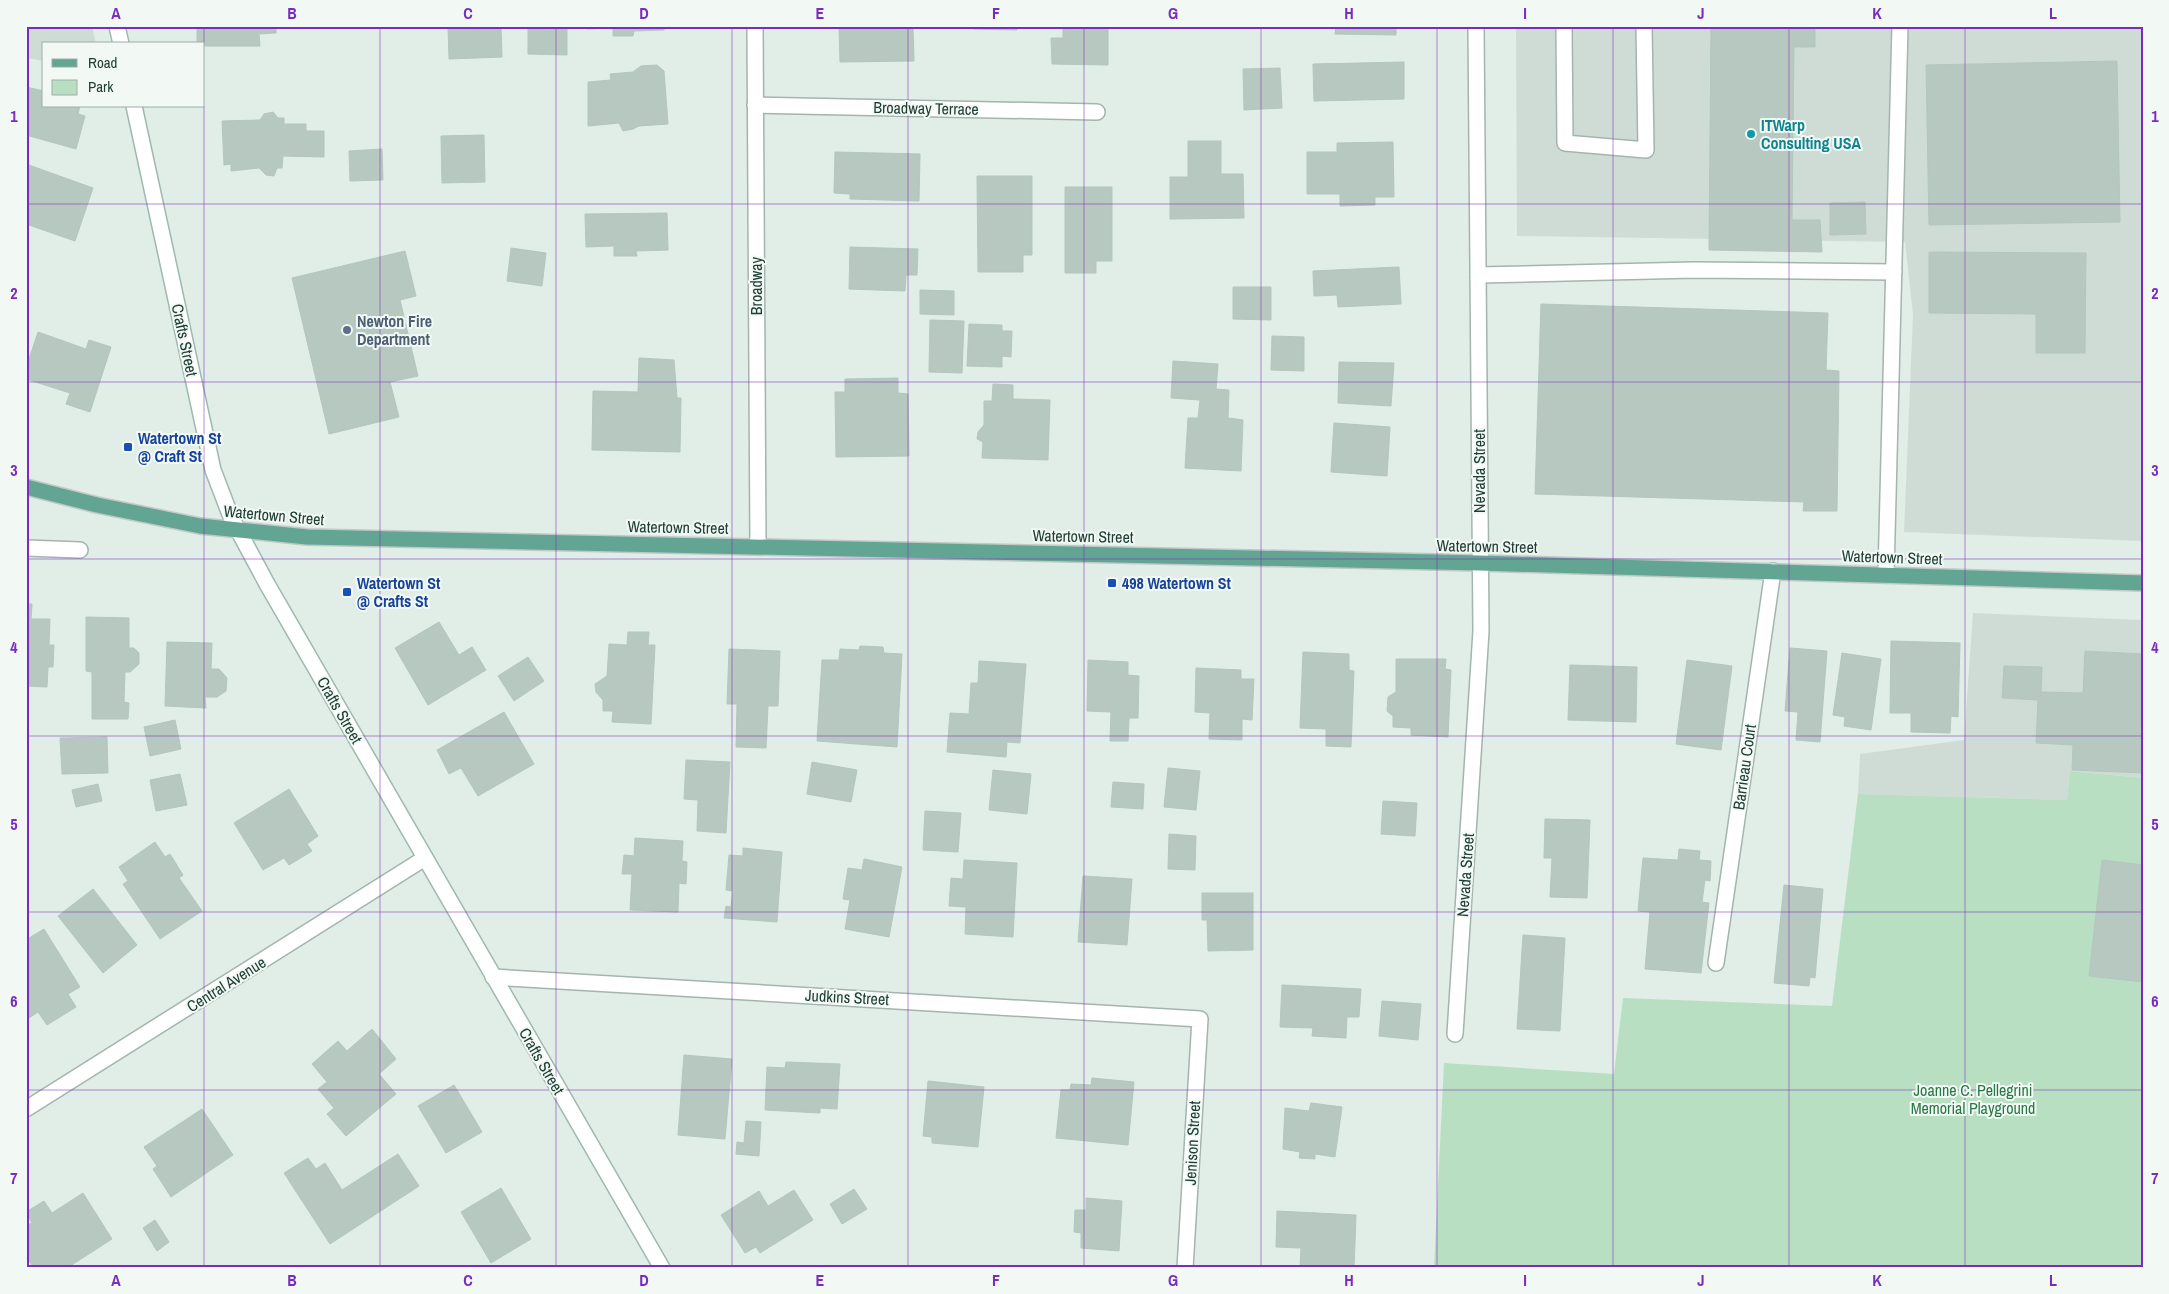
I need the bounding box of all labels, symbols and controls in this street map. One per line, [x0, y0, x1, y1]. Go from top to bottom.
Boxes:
text: A [111, 2, 121, 24]
text: B [287, 2, 297, 24]
text: C [463, 2, 473, 24]
text: D [639, 2, 649, 24]
text: E [816, 2, 825, 24]
text: F [992, 2, 1000, 24]
text: G [1168, 2, 1178, 24]
text: H [1344, 2, 1354, 24]
text: I [1523, 2, 1527, 24]
text: J [1697, 2, 1705, 24]
text: K [1872, 2, 1882, 24]
text: L [2049, 2, 2057, 24]
legend [42, 42, 205, 108]
text: Road [88, 52, 117, 73]
text: Park [88, 76, 114, 97]
street label: Broadway Terrace [873, 96, 979, 120]
text: 1 [10, 105, 18, 127]
text: 1 [2151, 105, 2159, 127]
place label: ITWarp Consulting USA [1761, 114, 1861, 154]
marker: ITWarp Consulting USA [1745, 128, 1757, 140]
street label: Broadway [745, 256, 767, 315]
text: 2 [10, 282, 18, 304]
text: 2 [2151, 282, 2159, 304]
street label: Crafts Street [167, 302, 203, 379]
place label: Newton Fire Department [357, 310, 432, 350]
marker: Newton Fire Department [341, 324, 353, 336]
place label: Watertown St @ Craft St [138, 427, 222, 467]
street label: Nevada Street [1468, 429, 1490, 513]
marker: Watertown St @ Craft St [122, 441, 134, 453]
text: 3 [10, 459, 18, 481]
text: 3 [2151, 459, 2159, 481]
street label: Watertown Street [223, 500, 326, 530]
street label: Watertown Street [627, 515, 729, 539]
street label: Watertown Street [1032, 524, 1134, 548]
street label: Watertown Street [1436, 534, 1538, 558]
street label: Watertown Street [1841, 544, 1943, 570]
place label: Watertown St @ Crafts St [357, 572, 441, 612]
place label: 498 Watertown St [1122, 572, 1232, 594]
marker: 498 Watertown St [1106, 577, 1118, 589]
marker: Watertown St @ Crafts St [341, 586, 353, 598]
text: 4 [10, 636, 18, 658]
text: 4 [2151, 636, 2159, 658]
street label: Crafts Street [312, 673, 368, 748]
street label: Barrieau Court [1727, 723, 1761, 811]
text: 5 [10, 813, 18, 835]
text: 5 [2151, 813, 2159, 835]
street label: Nevada Street [1451, 832, 1479, 918]
street label: Central Avenue [182, 951, 270, 1017]
street label: Judkins Street [805, 984, 890, 1010]
text: 6 [10, 990, 18, 1012]
text: 6 [2151, 990, 2159, 1012]
street label: Crafts Street [514, 1024, 570, 1099]
park label: Joanne C. Pellegrini Memorial Playground [1911, 1079, 2035, 1119]
street label: Jenison Street [1179, 1100, 1205, 1186]
text: 7 [10, 1167, 18, 1189]
text: 7 [2151, 1167, 2159, 1189]
text: A [111, 1269, 121, 1291]
text: B [287, 1269, 297, 1291]
text: C [463, 1269, 473, 1291]
text: D [639, 1269, 649, 1291]
text: E [816, 1269, 825, 1291]
text: F [992, 1269, 1000, 1291]
text: G [1168, 1269, 1178, 1291]
text: H [1344, 1269, 1354, 1291]
text: I [1523, 1269, 1527, 1291]
text: J [1697, 1269, 1705, 1291]
text: K [1872, 1269, 1882, 1291]
text: L [2049, 1269, 2057, 1291]

